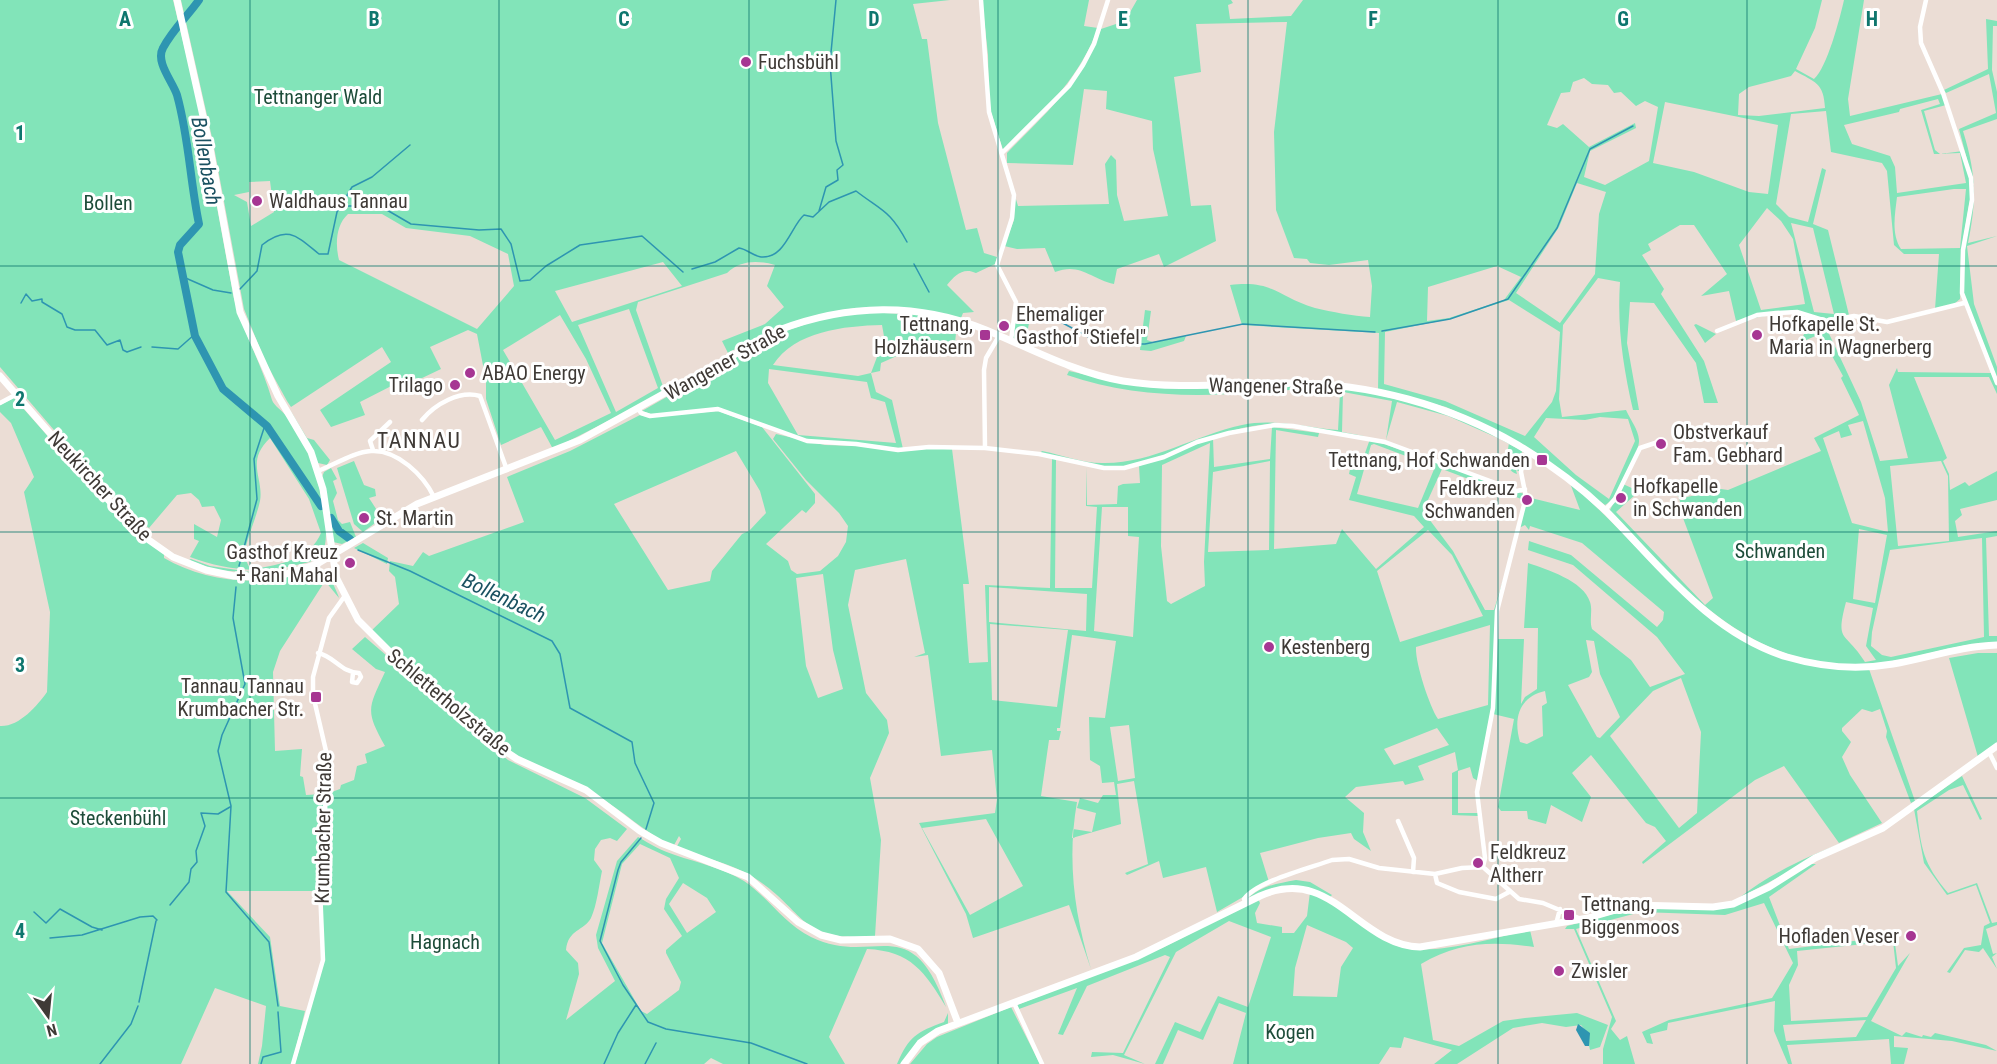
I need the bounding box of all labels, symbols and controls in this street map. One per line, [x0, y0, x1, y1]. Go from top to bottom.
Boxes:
text: A [119, 7, 131, 31]
text: B [368, 7, 380, 31]
text: C [618, 7, 630, 31]
text: D [868, 7, 880, 31]
text: E [1118, 7, 1128, 31]
text: F [1368, 7, 1378, 31]
text: G [1617, 7, 1629, 31]
text: H [1866, 7, 1878, 31]
place label: Fuchsbühl [758, 50, 839, 74]
marker: Fuchsbühl [739, 55, 753, 69]
park label: Tettnanger Wald [254, 85, 382, 109]
water label: Bollenbach [186, 115, 226, 207]
text: 1 [15, 121, 25, 145]
place label: Waldhaus Tannau [269, 189, 408, 213]
park label: Bollen [83, 191, 133, 215]
marker: Waldhaus Tannau [250, 194, 264, 208]
place label: Ehemaliger Gasthof "Stiefel" [1016, 302, 1146, 349]
place label: Tettnang, Holzhäusern [874, 312, 973, 359]
place label: Hofkapelle St. Maria in Wagnerberg [1769, 312, 1932, 359]
street label: Wangener Straße [660, 319, 790, 405]
marker: Ehemaliger Gasthof "Stiefel" [997, 319, 1011, 333]
marker: Tettnang, Holzhäusern [978, 328, 992, 342]
marker: Hofkapelle St. Maria in Wagnerberg [1750, 328, 1764, 342]
place label: ABAO Energy [482, 361, 586, 385]
marker: ABAO Energy [463, 366, 477, 380]
place label: Trilago [389, 373, 443, 397]
street label: Wangener Straße [1209, 373, 1343, 399]
marker: Trilago [448, 378, 462, 392]
text: 2 [15, 387, 25, 411]
place label: Obstverkauf Fam. Gebhard [1673, 420, 1783, 467]
street label: Neukircher Straße [43, 426, 157, 546]
district label: TANNAU [377, 428, 461, 453]
marker: Obstverkauf Fam. Gebhard [1654, 437, 1668, 451]
place label: Tettnang, Hof Schwanden [1328, 448, 1530, 472]
marker: Tettnang, Hof Schwanden [1535, 453, 1549, 467]
place label: Hofkapelle in Schwanden [1633, 474, 1742, 521]
place label: Feldkreuz Schwanden [1424, 476, 1515, 523]
marker: Hofkapelle in Schwanden [1614, 491, 1628, 505]
marker: Feldkreuz Schwanden [1520, 493, 1534, 507]
place label: St. Martin [376, 506, 454, 530]
marker: St. Martin [357, 511, 371, 525]
park label: Schwanden [1735, 539, 1825, 563]
place label: Gasthof Kreuz + Rani Mahal [226, 540, 338, 587]
marker: Gasthof Kreuz + Rani Mahal [343, 556, 357, 570]
water label: Bollenbach [459, 568, 549, 628]
place label: Kestenberg [1281, 635, 1370, 659]
marker: Kestenberg [1262, 640, 1276, 654]
street label: Schletterholzstraße [382, 643, 516, 761]
text: 3 [15, 653, 25, 677]
place label: Tannau, Tannau Krumbacher Str. [177, 674, 304, 721]
marker: Tannau, Tannau Krumbacher Str. [309, 690, 323, 704]
street label: Krumbacher Straße [310, 752, 336, 904]
park label: Steckenbühl [70, 806, 166, 830]
place label: Feldkreuz Altherr [1490, 840, 1566, 887]
marker: Feldkreuz Altherr [1471, 856, 1485, 870]
place label: Tettnang, Biggenmoos [1581, 892, 1680, 939]
marker: Tettnang, Biggenmoos [1562, 908, 1576, 922]
text: 4 [15, 919, 25, 943]
place label: Hofladen Veser [1779, 924, 1899, 948]
marker: Hofladen Veser [1904, 929, 1918, 943]
park label: Hagnach [410, 930, 480, 954]
place label: Zwisler [1571, 959, 1628, 983]
marker: Zwisler [1552, 964, 1566, 978]
north arrow [18, 986, 78, 1046]
text: N [45, 1020, 59, 1040]
park label: Kogen [1265, 1020, 1315, 1044]

